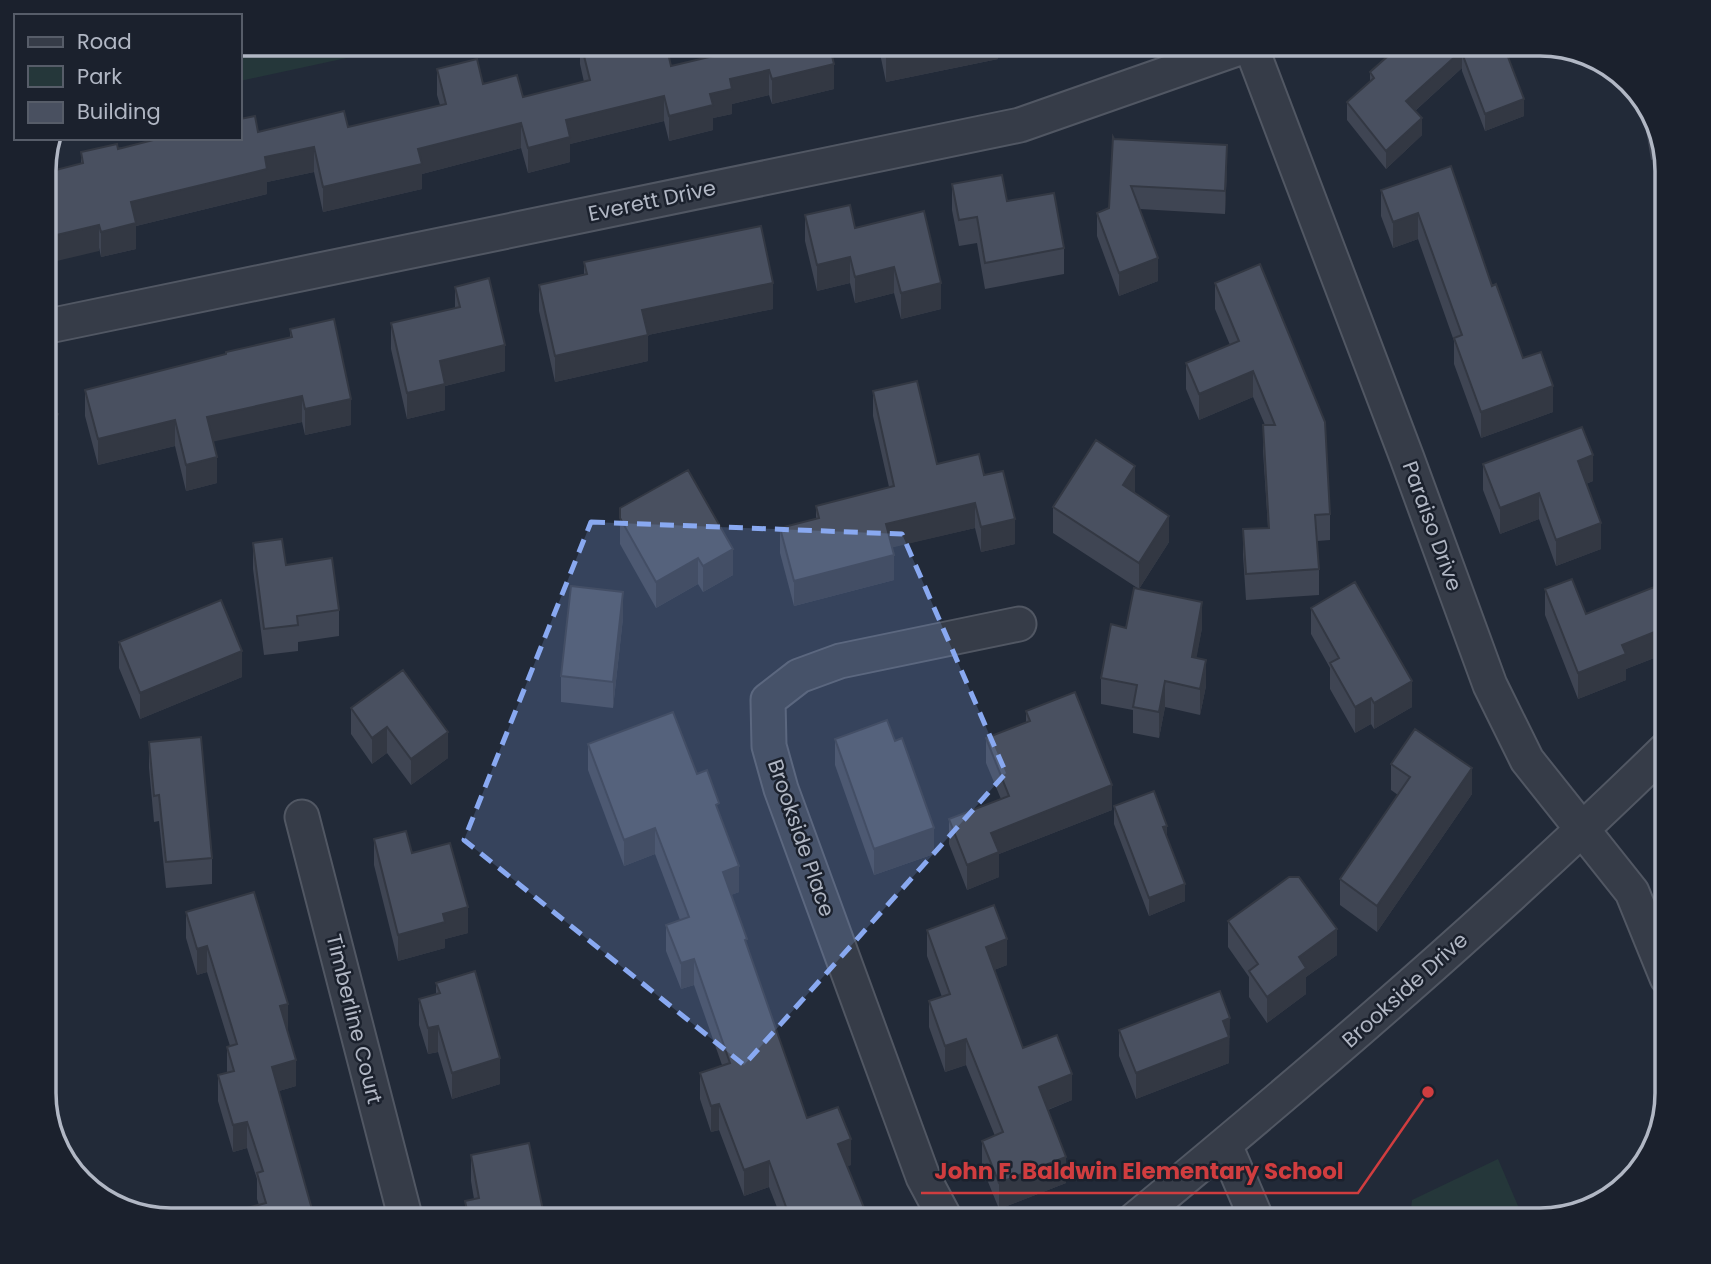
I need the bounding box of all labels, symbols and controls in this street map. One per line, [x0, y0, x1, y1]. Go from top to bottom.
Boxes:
legend [14, 14, 242, 140]
text: Road [77, 27, 132, 56]
text: Park [77, 62, 122, 91]
text: Building [77, 97, 161, 126]
street label: Everett Drive [585, 173, 718, 228]
street label: Paraiso Drive [1396, 457, 1469, 595]
street label: Brookside Place [761, 755, 842, 920]
street label: Brookside Drive [1336, 925, 1474, 1054]
street label: Timberline Court [319, 931, 390, 1107]
callout: John F. Baldwin Elementary School [921, 1149, 1358, 1193]
text: John F. Baldwin Elementary School [934, 1155, 1344, 1187]

